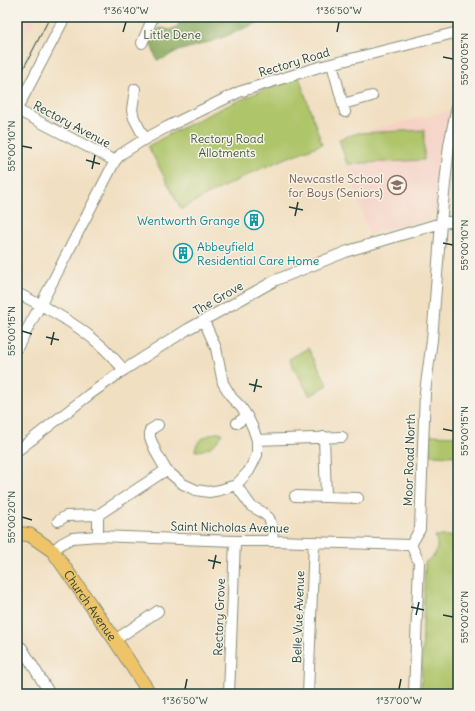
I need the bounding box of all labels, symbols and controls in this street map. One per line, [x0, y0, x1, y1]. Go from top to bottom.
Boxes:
text: 1°36'40"W [103, 4, 149, 17]
text: 1°36'50"W [316, 4, 362, 17]
park label: Little Dene [143, 27, 201, 42]
text: 55°00'05"N [458, 33, 471, 85]
street label: Rectory Road [257, 44, 331, 80]
street label: Rectory Avenue [31, 97, 113, 151]
text: 55°00'10"N [5, 121, 18, 171]
park label: Rectory Road Allotments [190, 131, 264, 160]
place label: Newcastle School for Boys (Seniors) [288, 171, 383, 200]
school or university icon: Newcastle School for Boys (Seniors) [386, 174, 408, 196]
building icon: Wentworth Grange [243, 209, 265, 231]
place label: Wentworth Grange [137, 213, 240, 228]
text: 55°00'10"N [458, 220, 471, 270]
place label: Abbeyfield Residential Care Home [197, 239, 319, 268]
building icon: Abbeyfield Residential Care Home [172, 242, 194, 264]
street label: The Grove [190, 278, 246, 318]
text: 55°00'15"N [5, 306, 18, 356]
text: 55°00'15"N [458, 406, 471, 456]
street label: Moor Road North [400, 413, 418, 507]
text: 55°00'20"N [5, 491, 18, 543]
street label: Saint Nicholas Avenue [171, 518, 289, 536]
street label: Church Avenue [61, 567, 120, 643]
street label: Belle Vue Avenue [289, 570, 307, 664]
street label: Rectory Grove [210, 578, 228, 656]
text: 55°00'20"N [458, 591, 471, 643]
text: 1°36'50"W [162, 694, 208, 707]
text: 1°37'00"W [376, 694, 422, 707]

